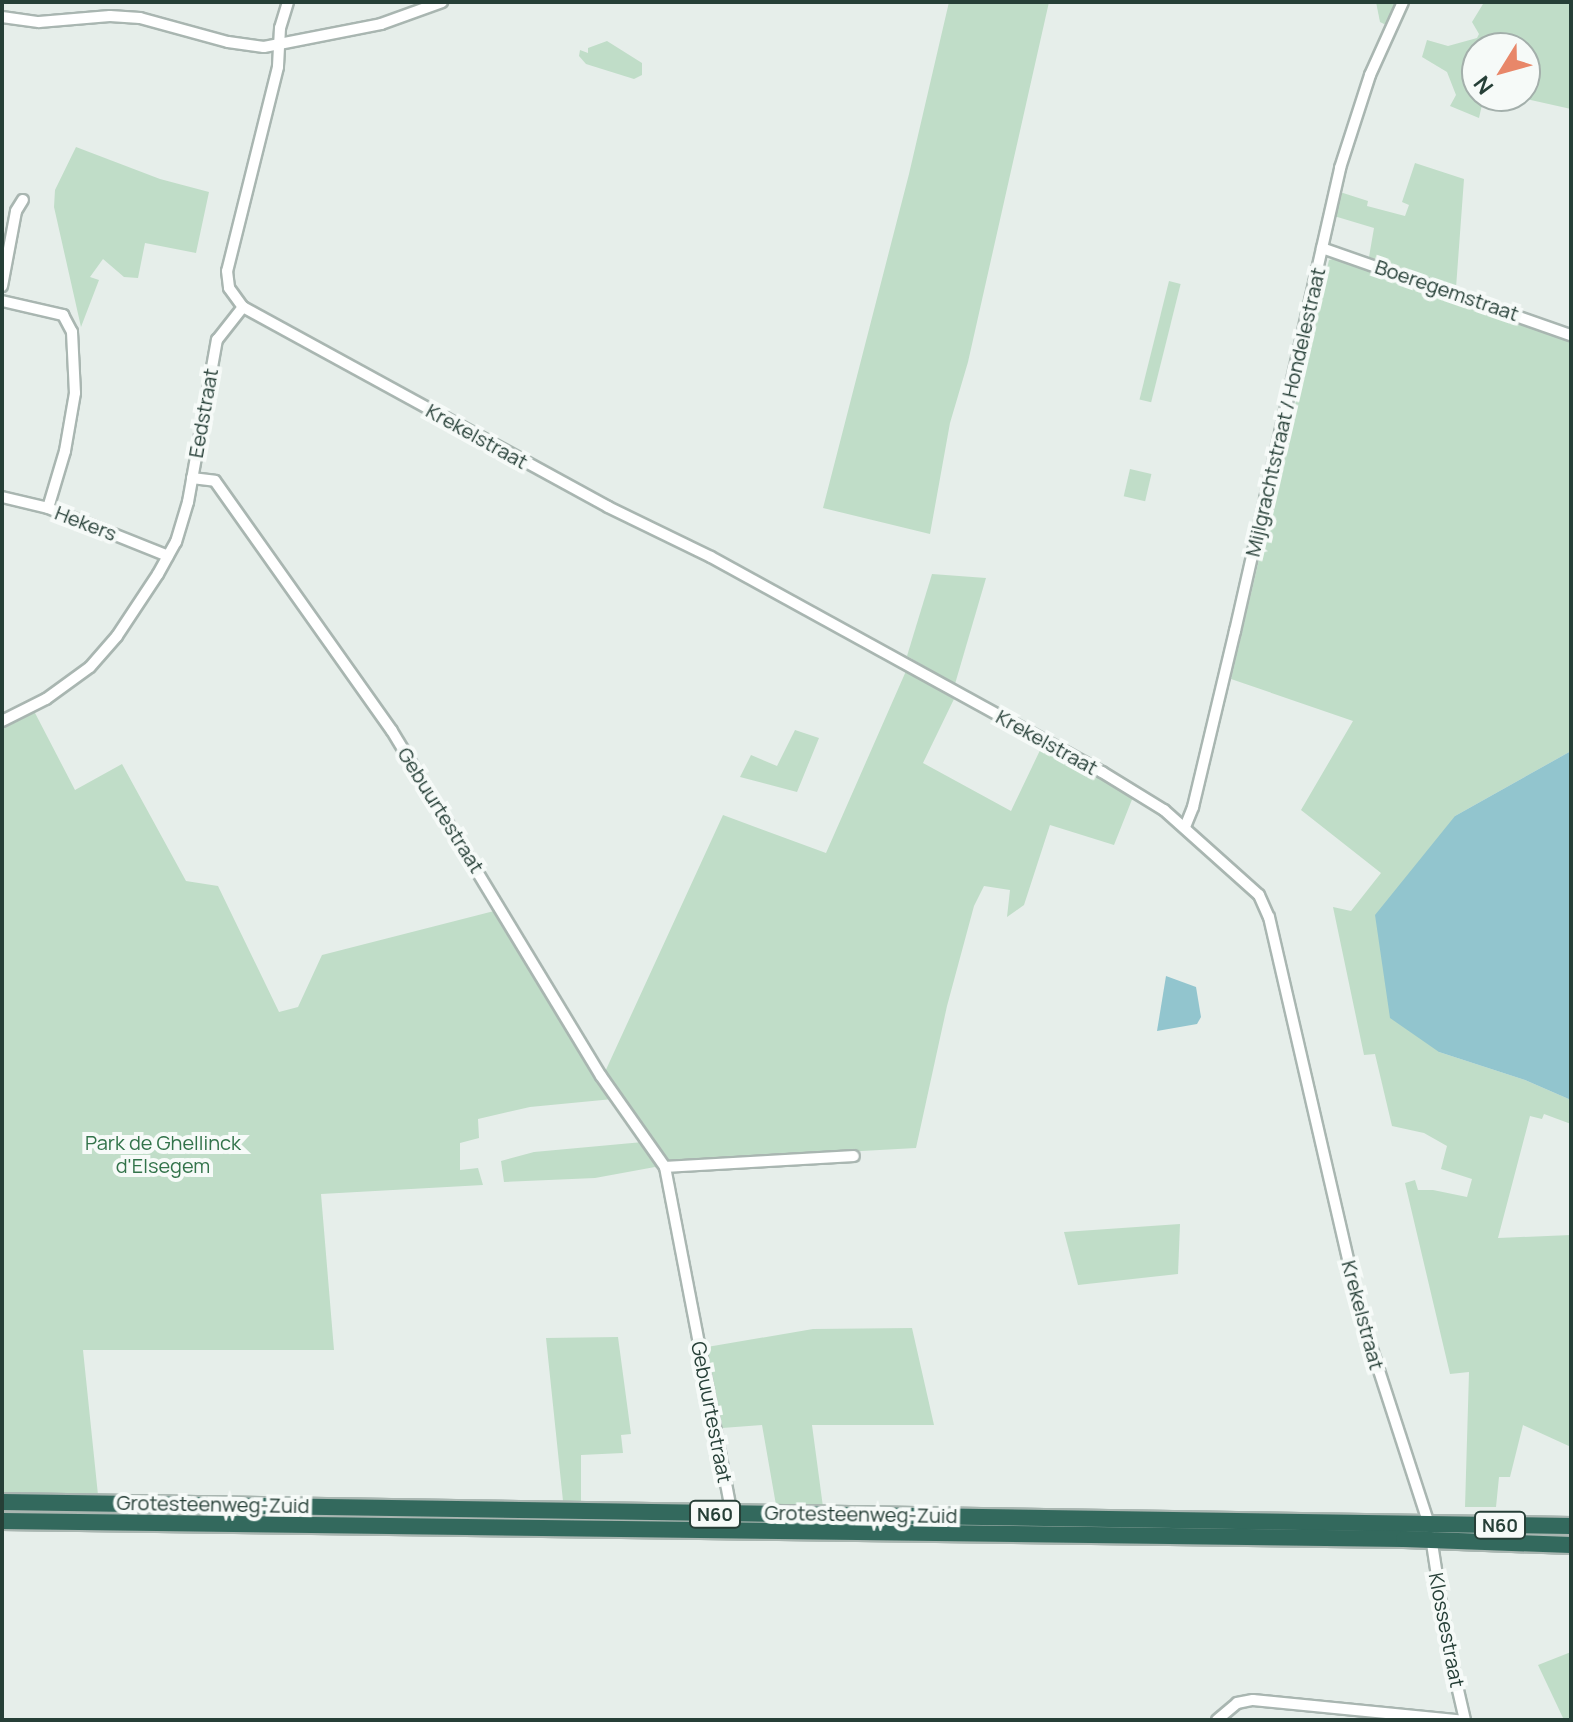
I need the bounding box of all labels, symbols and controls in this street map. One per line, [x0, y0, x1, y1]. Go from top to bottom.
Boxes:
north arrow [1461, 32, 1541, 112]
text: N [1467, 70, 1500, 101]
street label: Boeregemstraat [1372, 254, 1522, 326]
street label: Mijlgrachtstraat / Hondelestraat [1240, 265, 1330, 559]
street label: Eedstraat [183, 366, 223, 460]
street label: Krekelstraat [422, 398, 532, 474]
street label: Hekers [52, 500, 120, 546]
street label: Krekelstraat [992, 704, 1102, 780]
street label: Gebuurtestraat [393, 743, 489, 877]
park label: Park de Ghellinck d'Elsegem [85, 1131, 241, 1178]
street label: Krekelstraat [1337, 1258, 1389, 1372]
street label: Gebuurtestraat [687, 1339, 737, 1485]
street label: Grotesteenweg-Zuid [116, 1490, 310, 1518]
road number: N60 [689, 1500, 741, 1528]
street label: Grotesteenweg-Zuid [764, 1500, 958, 1528]
road number: N60 [1474, 1511, 1526, 1539]
street label: Klossestraat [1424, 1571, 1470, 1689]

